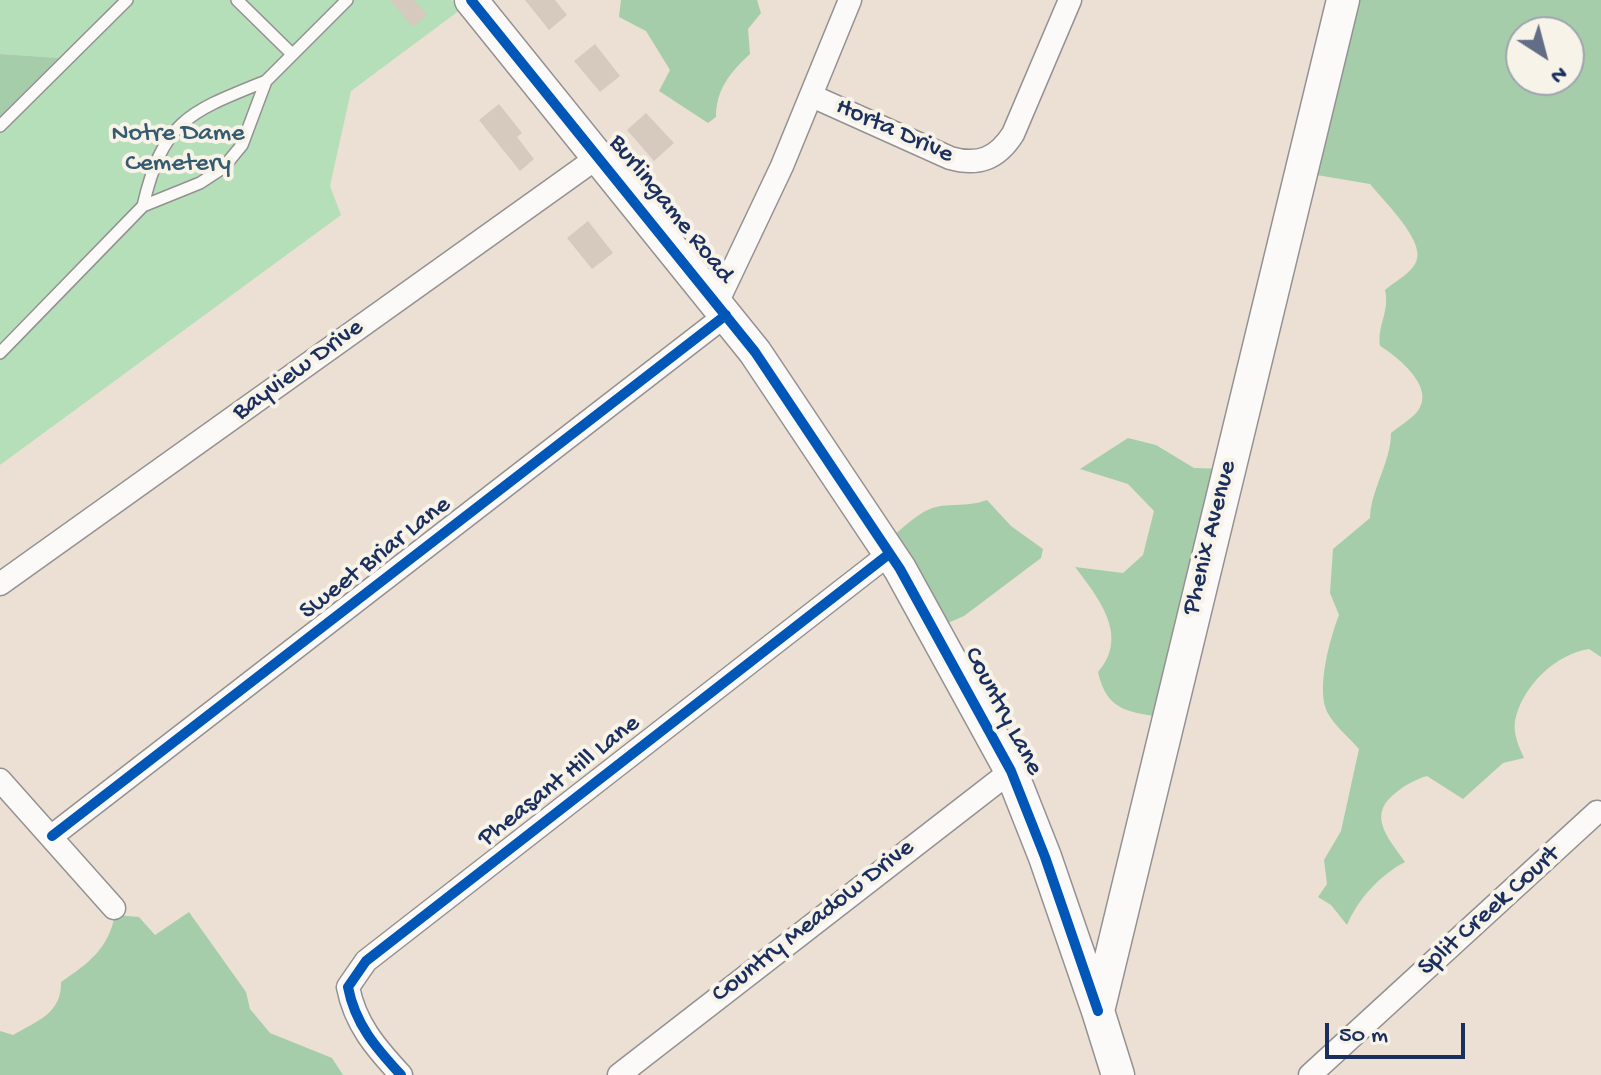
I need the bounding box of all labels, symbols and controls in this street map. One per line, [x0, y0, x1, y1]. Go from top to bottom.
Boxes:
north arrow [1505, 16, 1585, 96]
text: N [1544, 59, 1571, 89]
street label: Horta Drive [830, 92, 958, 172]
park label: Notre Dame Cemetery [111, 119, 245, 180]
street label: Burlingame Road [600, 129, 740, 291]
street label: Bayview Drive [228, 313, 370, 429]
street label: Phenix Avenue [1177, 458, 1245, 618]
street label: Sweet Briar Lane [294, 490, 458, 628]
street label: Country Lane [955, 643, 1049, 781]
street label: Pheasant Hill Lane [473, 709, 647, 855]
street label: Country Meadow Drive [706, 833, 922, 1011]
street label: Split Creek Court [1413, 840, 1567, 984]
scale bar [1329, 1007, 1469, 1057]
text: 50 m [1339, 1022, 1388, 1051]

